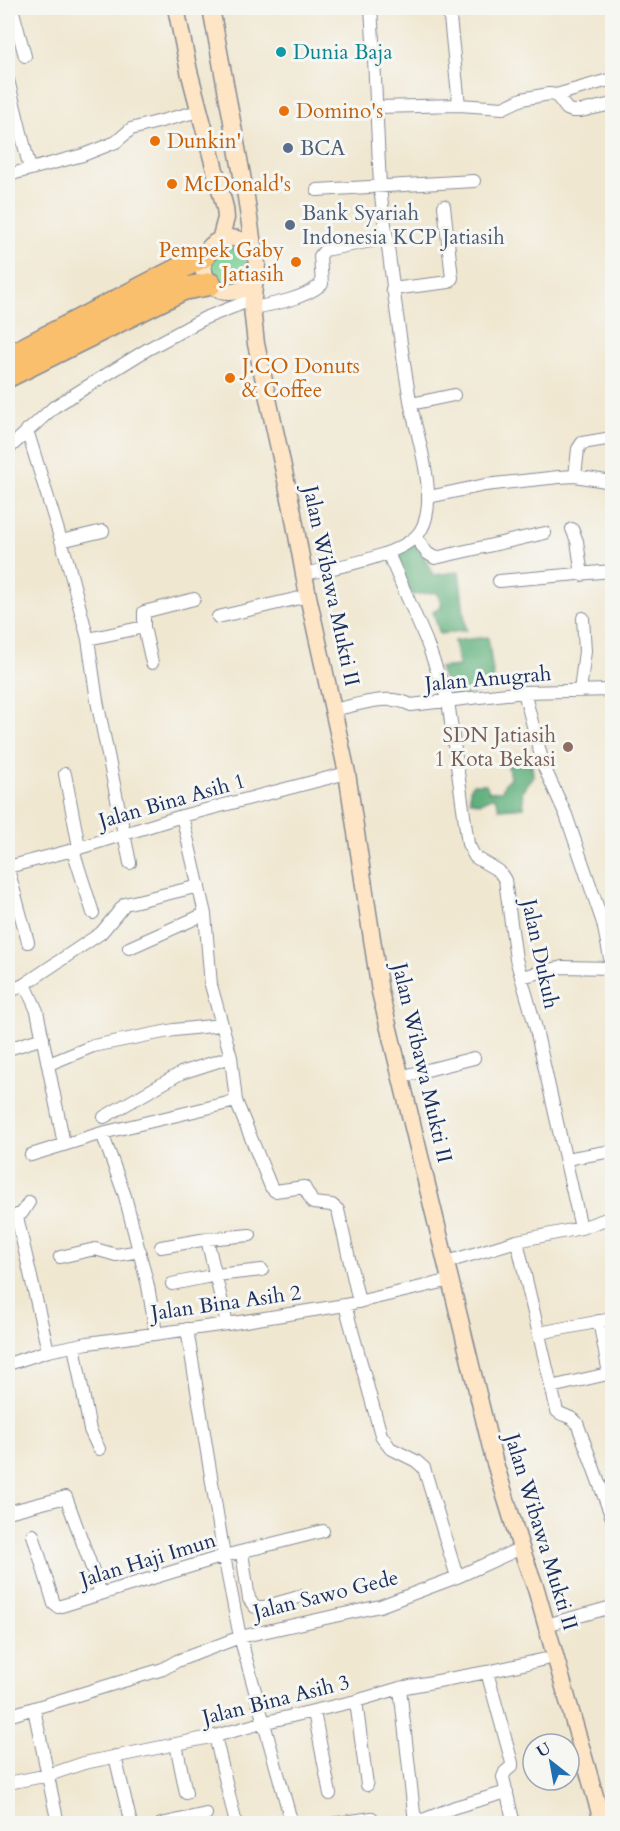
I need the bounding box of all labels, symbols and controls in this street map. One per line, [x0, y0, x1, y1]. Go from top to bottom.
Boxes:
place label: Dunia Baja [293, 38, 392, 67]
marker: Dunia Baja [274, 45, 288, 59]
place label: Domino's [296, 97, 383, 126]
marker: Domino's [277, 104, 291, 118]
place label: Dunkin' [167, 127, 241, 156]
marker: Dunkin' [148, 134, 162, 148]
place label: BCA [300, 134, 345, 163]
marker: BCA [281, 141, 295, 155]
place label: McDonald's [184, 170, 291, 199]
marker: McDonald's [165, 177, 179, 191]
place label: Bank Syariah Indonesia KCP Jatiasih [302, 199, 505, 252]
marker: Bank Syariah Indonesia KCP Jatiasih [283, 218, 297, 232]
place label: Pempek Gaby Jatiasih [159, 236, 284, 289]
marker: Pempek Gaby Jatiasih [289, 255, 303, 269]
place label: J.CO Donuts & Coffee [239, 352, 360, 405]
marker: J.CO Donuts & Coffee [223, 371, 237, 385]
street label: Jalan Wibawa Mukti II [295, 480, 366, 689]
street label: Jalan Anugrah [421, 659, 553, 699]
place label: SDN Jatiasih 1 Kota Bekasi [434, 721, 556, 774]
marker: SDN Jatiasih 1 Kota Bekasi [561, 740, 575, 754]
street label: Jalan Bina Asih 1 [93, 766, 248, 837]
street label: Jalan Dukuh [514, 894, 566, 1012]
street label: Jalan Wibawa Mukti II [384, 957, 459, 1166]
street label: Jalan Bina Asih 2 [146, 1278, 303, 1328]
street label: Jalan Wibawa Mukti II [496, 1427, 585, 1634]
street label: Jalan Haji Imun [74, 1526, 220, 1595]
street label: Jalan Sawo Gede [248, 1563, 402, 1628]
street label: Jalan Bina Asih 3 [196, 1668, 353, 1733]
north arrow [521, 1732, 581, 1792]
text: U [533, 1737, 555, 1763]

